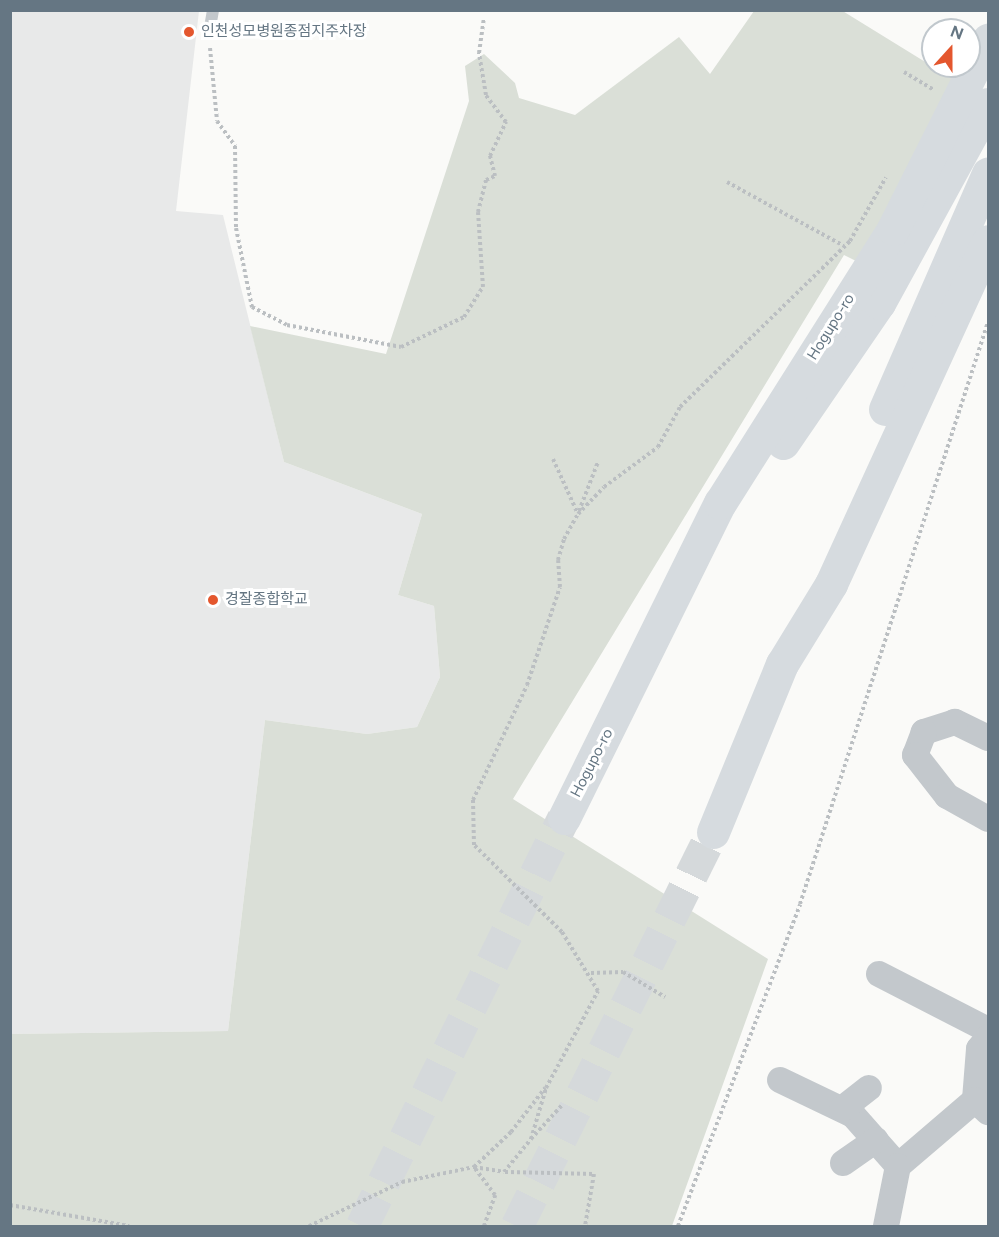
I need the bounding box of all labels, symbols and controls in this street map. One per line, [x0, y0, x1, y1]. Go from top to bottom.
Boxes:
north arrow [921, 18, 981, 78]
text: N [948, 22, 966, 44]
place label: 인천성모병원종점지주차장 [201, 23, 367, 41]
marker: 인천성모병원종점지주차장 [182, 25, 196, 39]
street label: Hogupo-ro [804, 291, 858, 363]
place label: 경잘종합학교 [225, 591, 308, 609]
marker: 경잘종합학교 [206, 593, 220, 607]
street label: Hogupo-ro [567, 726, 617, 800]

